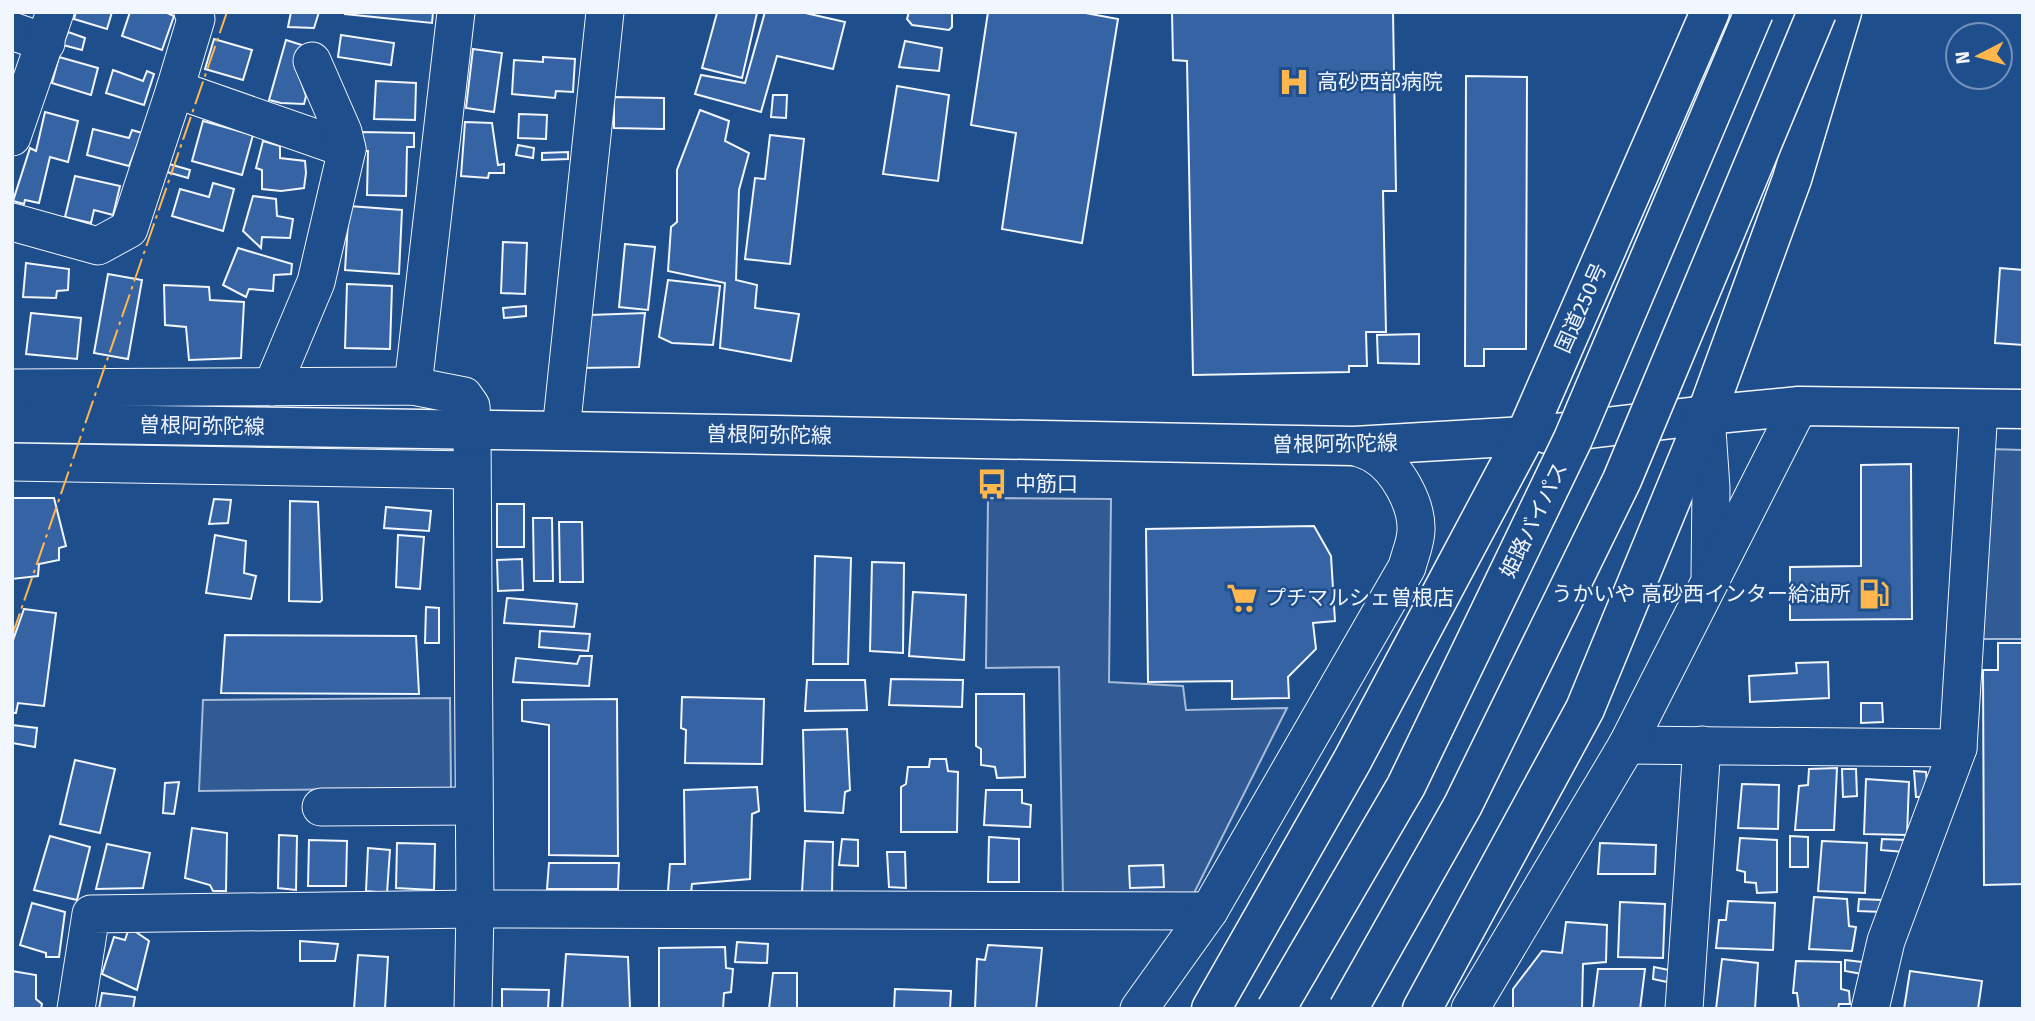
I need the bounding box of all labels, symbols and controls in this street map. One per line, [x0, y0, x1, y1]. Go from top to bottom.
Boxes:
north arrow [1944, 21, 2014, 91]
text: N [1950, 50, 1975, 65]
hospital icon: 高砂西部病院 [1277, 65, 1311, 99]
place label: 高砂西部病院 [1317, 69, 1443, 95]
street label: 国道250号 [1550, 259, 1612, 357]
street label: 曽根阿弥陀線 [139, 412, 265, 440]
street label: 曽根阿弥陀線 [706, 421, 832, 449]
street label: 曽根阿弥陀線 [1272, 430, 1398, 458]
street label: 姫路バイパス [1495, 458, 1573, 582]
bus stop icon: 中筋口 [975, 467, 1009, 501]
place label: 中筋口 [1015, 471, 1078, 497]
fuel station icon: うかいや 高砂西インター給油所 [1857, 577, 1891, 611]
supermarket icon: プチマルシェ曽根店 [1225, 581, 1259, 615]
place label: うかいや 高砂西インター給油所 [1551, 581, 1851, 607]
place label: プチマルシェ曽根店 [1265, 585, 1454, 611]

